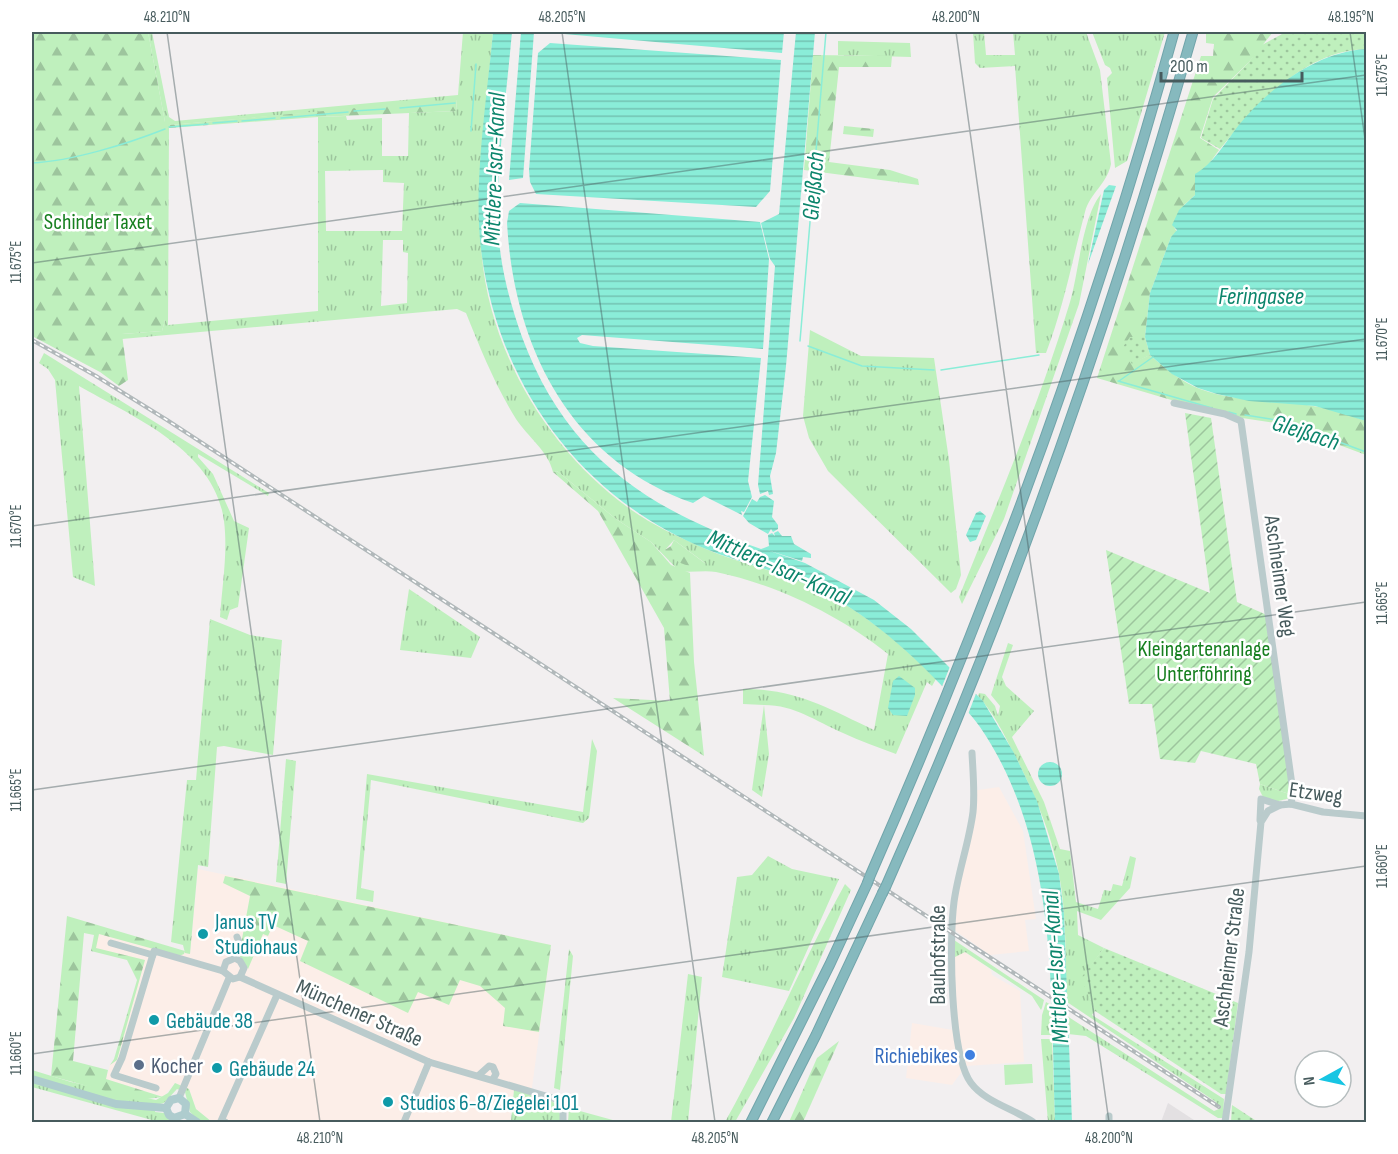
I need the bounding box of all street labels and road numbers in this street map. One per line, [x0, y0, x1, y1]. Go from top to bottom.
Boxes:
street label: Aschheimer Weg [1257, 513, 1301, 639]
street label: Etzweg [1287, 776, 1345, 811]
street label: Aschheimer Straße [1207, 886, 1251, 1029]
street label: Bauhofstraße [925, 905, 952, 1005]
street label: Münchener Straße [292, 973, 427, 1053]

